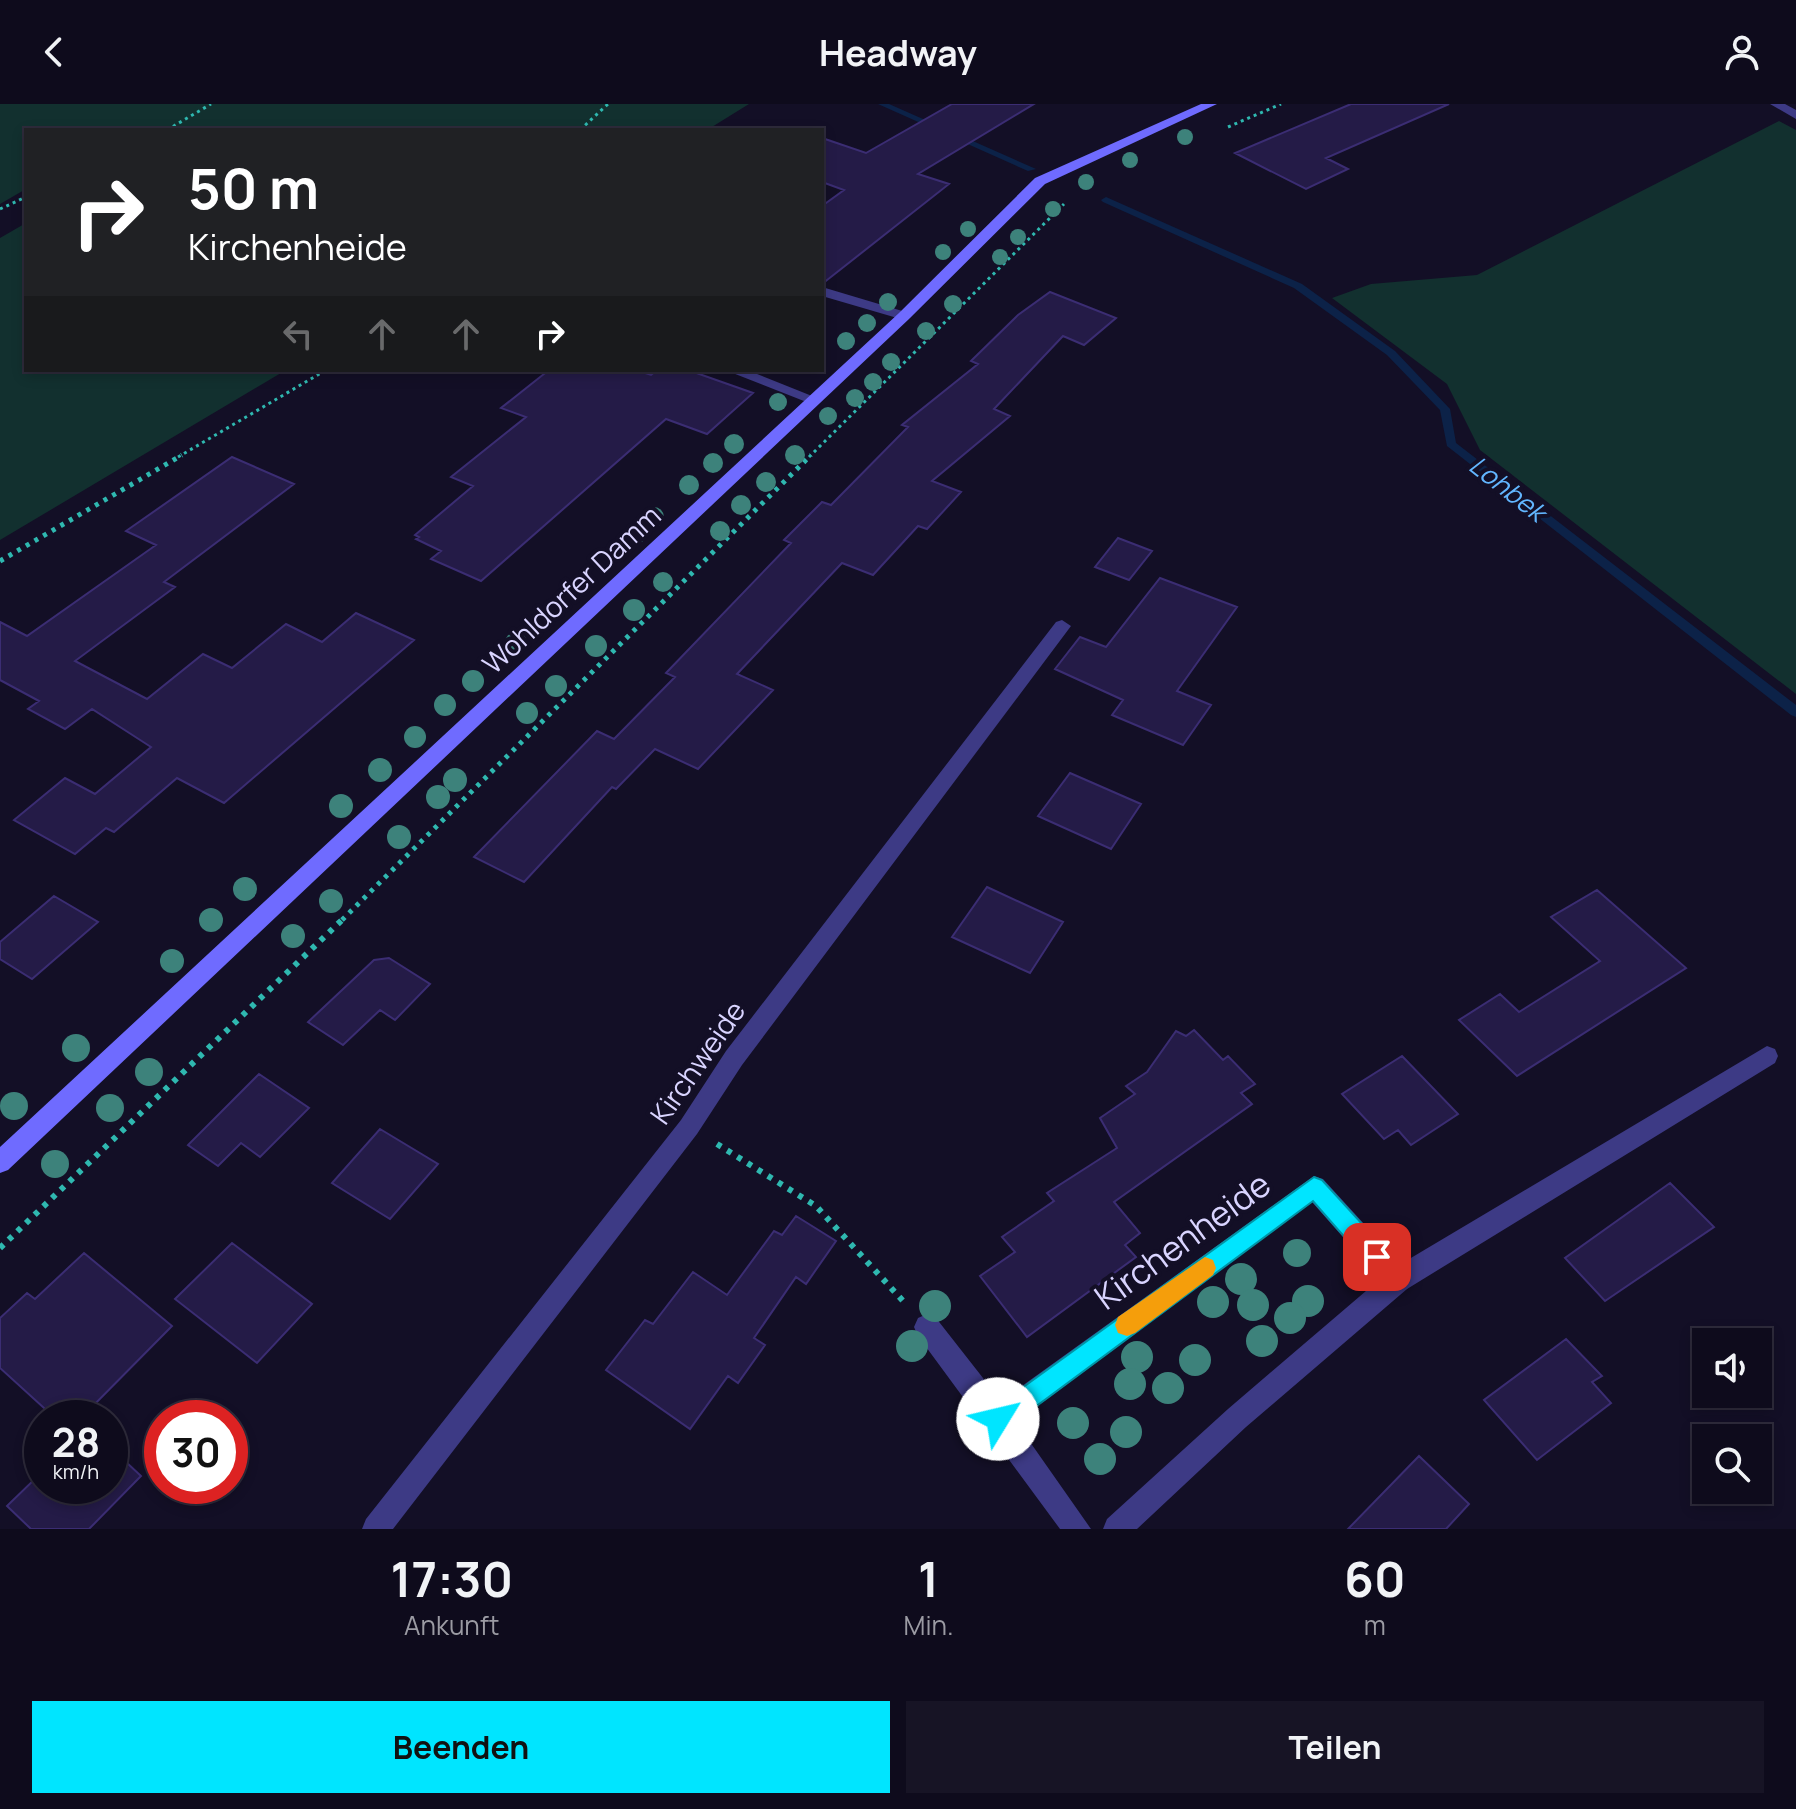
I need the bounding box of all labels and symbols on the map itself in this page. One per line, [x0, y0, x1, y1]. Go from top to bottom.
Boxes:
water label: Lohbek [1462, 447, 1557, 532]
street label: Wohldorfer Damm [474, 496, 668, 682]
street label: Kirchweide [641, 993, 753, 1131]
street label: Kirchenheide [1085, 1161, 1279, 1319]
pin [1343, 1223, 1411, 1291]
position arrow [956, 1377, 1040, 1461]
speed limit sign: 30 [144, 1400, 248, 1504]

